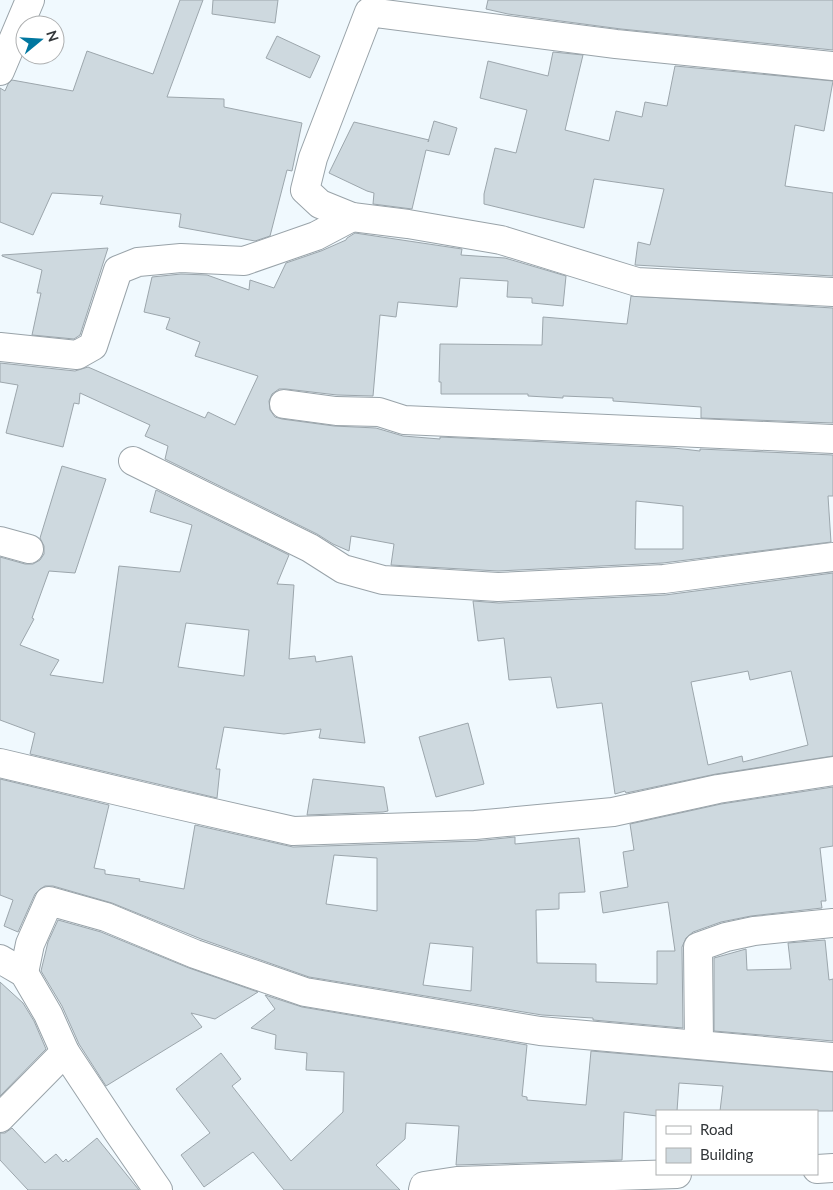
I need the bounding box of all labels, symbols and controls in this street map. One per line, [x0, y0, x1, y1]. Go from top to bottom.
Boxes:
north arrow [15, 15, 65, 65]
text: N [43, 28, 63, 44]
legend [656, 1110, 818, 1175]
text: Road [700, 1120, 733, 1138]
text: Building [700, 1145, 753, 1163]

